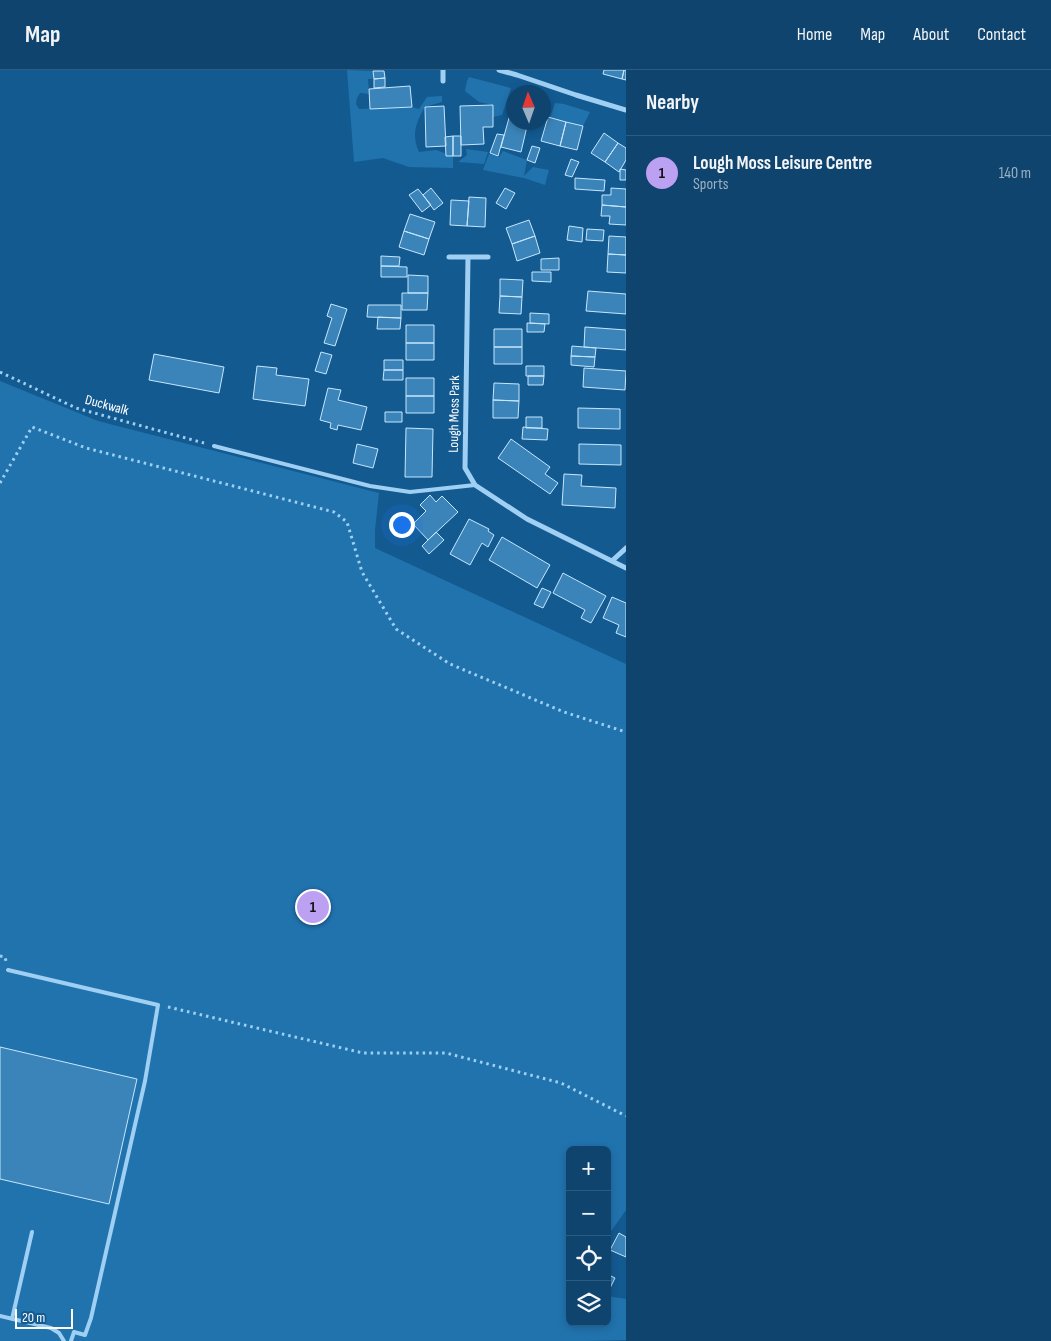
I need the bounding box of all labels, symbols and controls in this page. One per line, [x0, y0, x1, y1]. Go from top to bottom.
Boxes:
text: Map [25, 20, 60, 49]
text: Home [797, 24, 832, 45]
text: Map [860, 24, 885, 45]
text: About [913, 24, 949, 45]
text: Contact [977, 24, 1026, 45]
north arrow [506, 85, 551, 130]
text: Nearby [646, 90, 699, 115]
text: Lough Moss Leisure Centre [693, 152, 872, 175]
text: 1 [659, 164, 665, 183]
text: 140 m [999, 164, 1031, 183]
text: Sports [693, 175, 728, 194]
street label: Lough Moss Park [445, 375, 463, 453]
street label: Duckwalk [83, 391, 131, 419]
your location [389, 512, 415, 538]
pin: 1 [297, 888, 329, 926]
map controls [566, 1146, 611, 1326]
button: + [566, 1146, 611, 1191]
button: − [566, 1191, 611, 1236]
button: locate [566, 1236, 611, 1281]
button: layers [566, 1281, 611, 1326]
scale bar [15, 1306, 72, 1329]
text: 20 m [22, 1309, 45, 1326]

